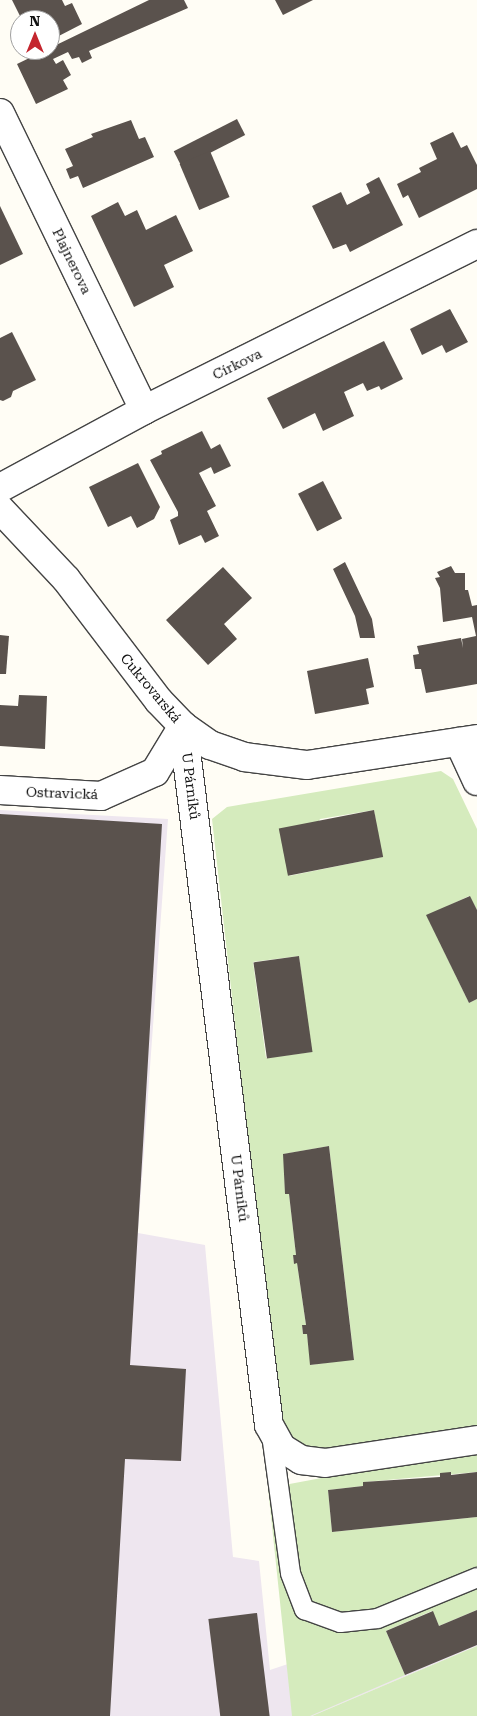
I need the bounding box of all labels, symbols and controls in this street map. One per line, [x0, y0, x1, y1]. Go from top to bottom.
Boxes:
north arrow [10, 10, 60, 60]
text: N [30, 13, 40, 29]
street label: Plajnerova [49, 225, 95, 297]
street label: Církova [210, 345, 264, 383]
street label: Cukrovarská [117, 650, 185, 726]
street label: U Párníků [179, 751, 203, 821]
street label: Ostravická [26, 783, 98, 803]
street label: U Párníků [228, 1153, 252, 1223]

